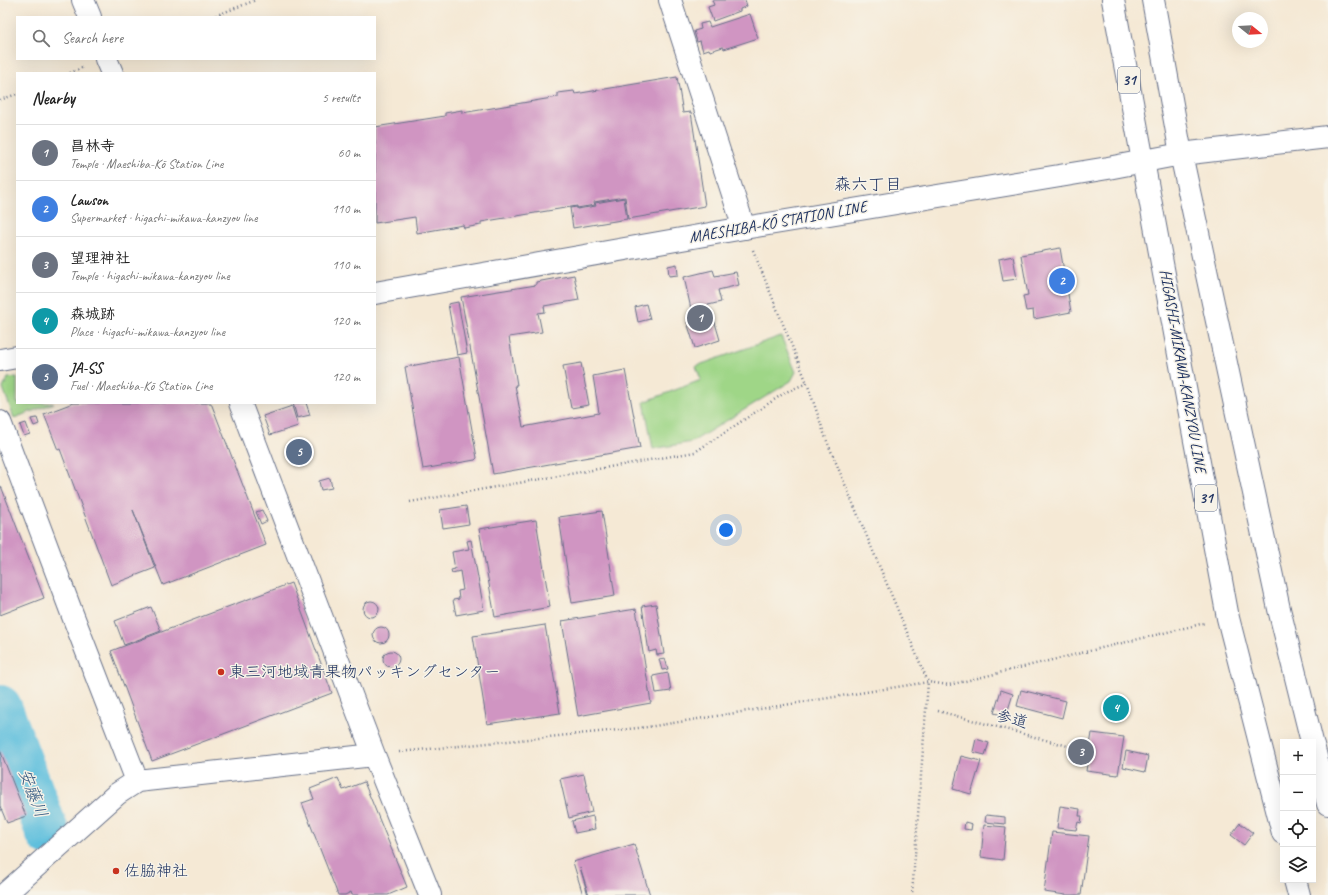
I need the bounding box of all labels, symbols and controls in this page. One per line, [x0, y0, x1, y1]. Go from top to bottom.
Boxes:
north arrow [1232, 12, 1268, 48]
search box [16, 16, 376, 60]
icon: search [30, 27, 52, 49]
text: Search here [62, 29, 123, 48]
road number: 31 [1118, 67, 1140, 93]
text: Nearby [32, 88, 75, 109]
text: 5 results [322, 90, 360, 106]
text: 昌林寺 [70, 137, 115, 156]
text: 1 [42, 145, 48, 161]
text: 60 m [338, 145, 360, 161]
text: Temple · Maeshiba-Kō Station Line [70, 156, 223, 172]
district label: 森六丁目 [834, 174, 902, 195]
text: Lawson [70, 191, 108, 210]
street label: MAESHIBA-KŌ STATION LINE [688, 196, 871, 247]
text: 2 [42, 201, 48, 217]
text: 110 m [332, 201, 360, 217]
text: Supermarket · higashi-mikawa-kanzyou line [70, 210, 257, 226]
text: 望理神社 [70, 249, 130, 268]
text: 3 [42, 257, 48, 273]
text: 110 m [332, 257, 360, 273]
pin: 2 [1049, 266, 1075, 296]
text: Temple · higashi-mikawa-kanzyou line [70, 268, 230, 284]
street label: HIGASHI-MIKAWA-KANZYOU LINE [1155, 268, 1211, 477]
pin: 1 [687, 303, 713, 333]
text: 森城跡 [70, 305, 115, 324]
text: 4 [42, 313, 48, 329]
text: 120 m [332, 313, 360, 329]
text: Place · higashi-mikawa-kanzyou line [70, 324, 225, 340]
text: JA-SS [70, 359, 102, 378]
text: 5 [42, 369, 48, 385]
text: 120 m [332, 369, 360, 385]
text: Fuel · Maeshiba-Kō Station Line [70, 378, 213, 394]
pin: 5 [286, 437, 312, 467]
road number: 31 [1195, 485, 1217, 511]
your location [716, 520, 736, 540]
place label: 東三河地域青果物パッキングセンター [229, 662, 500, 682]
marker: 東三河地域青果物パッキングセンター [216, 667, 226, 677]
pin: 4 [1103, 693, 1129, 723]
street label: 参道 [994, 705, 1030, 733]
pin: 3 [1068, 737, 1094, 767]
map controls [1280, 739, 1316, 883]
button: + [1280, 739, 1316, 775]
water label: 安藤川 [14, 765, 52, 821]
button: − [1280, 775, 1316, 811]
button: locate [1280, 811, 1316, 847]
button: layers [1280, 847, 1316, 883]
place label: 佐脇神社 [124, 861, 188, 881]
marker: 佐脇神社 [111, 866, 121, 876]

